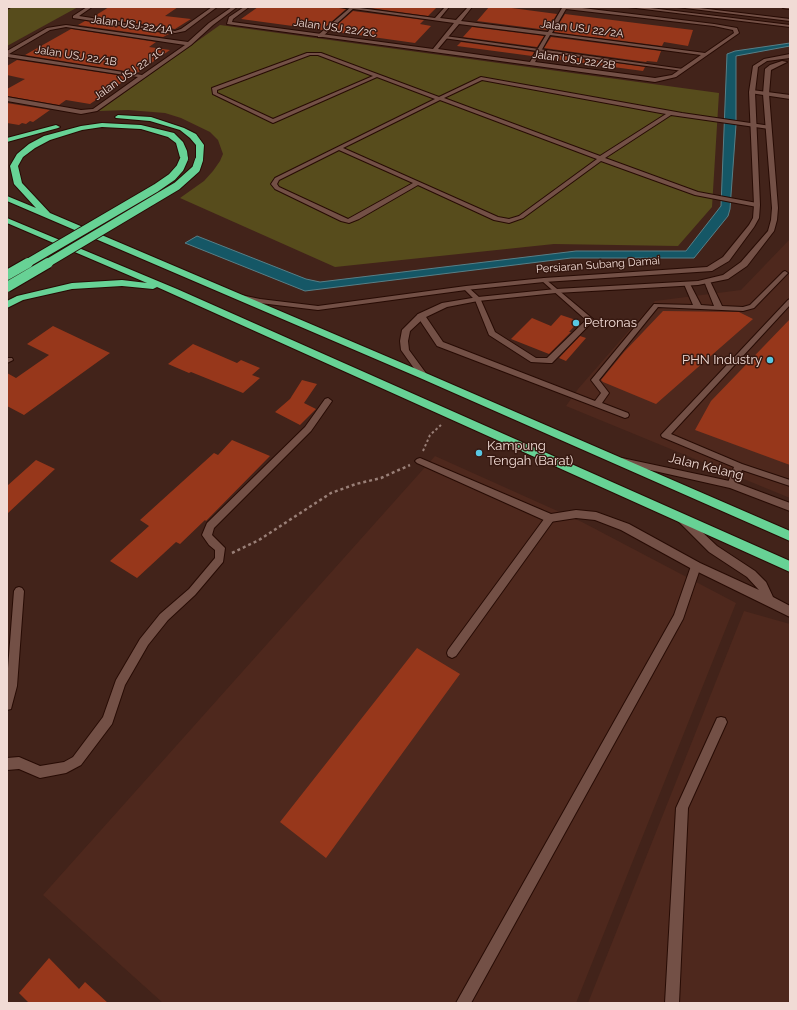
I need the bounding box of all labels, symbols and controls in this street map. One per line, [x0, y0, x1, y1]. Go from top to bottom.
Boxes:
street label: Jalan USJ 22/1A [90, 13, 174, 37]
street label: Jalan USJ 22/2C [293, 16, 377, 40]
street label: Jalan USJ 22/2A [540, 17, 624, 41]
street label: Jalan USJ 22/1B [34, 43, 118, 69]
street label: Jalan USJ 22/1C [91, 45, 167, 103]
street label: Jalan USJ 22/2B [532, 48, 616, 72]
street label: Persiaran Subang Damai [536, 254, 660, 276]
place label: Petronas [584, 315, 637, 331]
marker: Petronas [571, 318, 581, 328]
place label: PHN Industry [682, 352, 762, 368]
marker: PHN Industry [765, 355, 775, 365]
place label: Kampung Tengah (Barat) [487, 438, 573, 469]
marker: Kampung Tengah (Barat) [474, 448, 484, 458]
street label: Jalan Kelang [667, 450, 745, 484]

